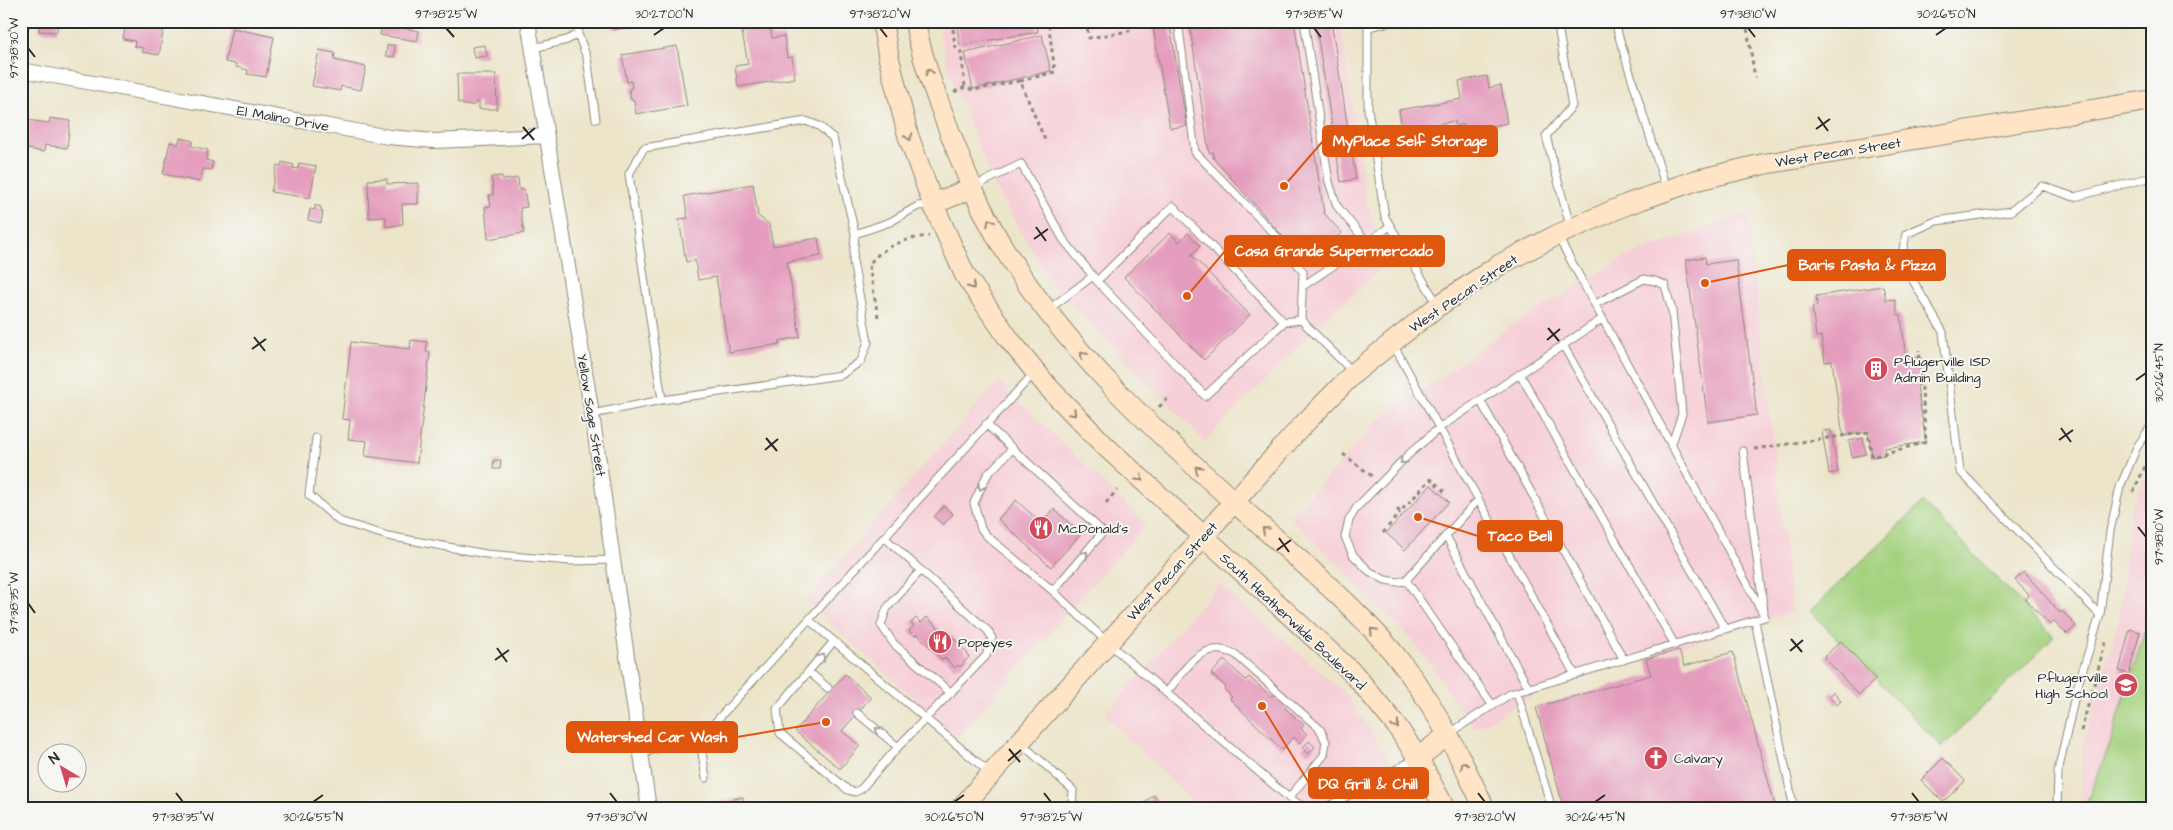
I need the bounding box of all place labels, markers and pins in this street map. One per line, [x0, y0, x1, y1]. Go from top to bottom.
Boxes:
callout: MyPlace Self Storage [1323, 126, 1497, 156]
callout: Casa Grande Supermercado [1225, 236, 1444, 266]
callout: Baris Pasta & Pizza [1788, 250, 1945, 280]
place label: Pflugerville ISD Admin Building [1894, 352, 1990, 388]
building icon: Pflugerville ISD Admin Building [1863, 356, 1889, 382]
restaurant icon: McDonald's [1028, 515, 1054, 541]
place label: McDonald's [1058, 519, 1128, 539]
callout: Taco Bell [1478, 521, 1562, 551]
restaurant icon: Popeyes [927, 629, 953, 655]
place label: Popeyes [958, 633, 1012, 653]
place label: Pflugerville High School [2035, 668, 2108, 704]
school or university icon: Pflugerville High School [2113, 672, 2139, 698]
callout: Watershed Car Wash [567, 722, 737, 752]
church icon: Calvary [1643, 745, 1669, 771]
place label: Calvary [1674, 749, 1723, 769]
callout: DQ Grill & Chill [1309, 768, 1428, 798]

